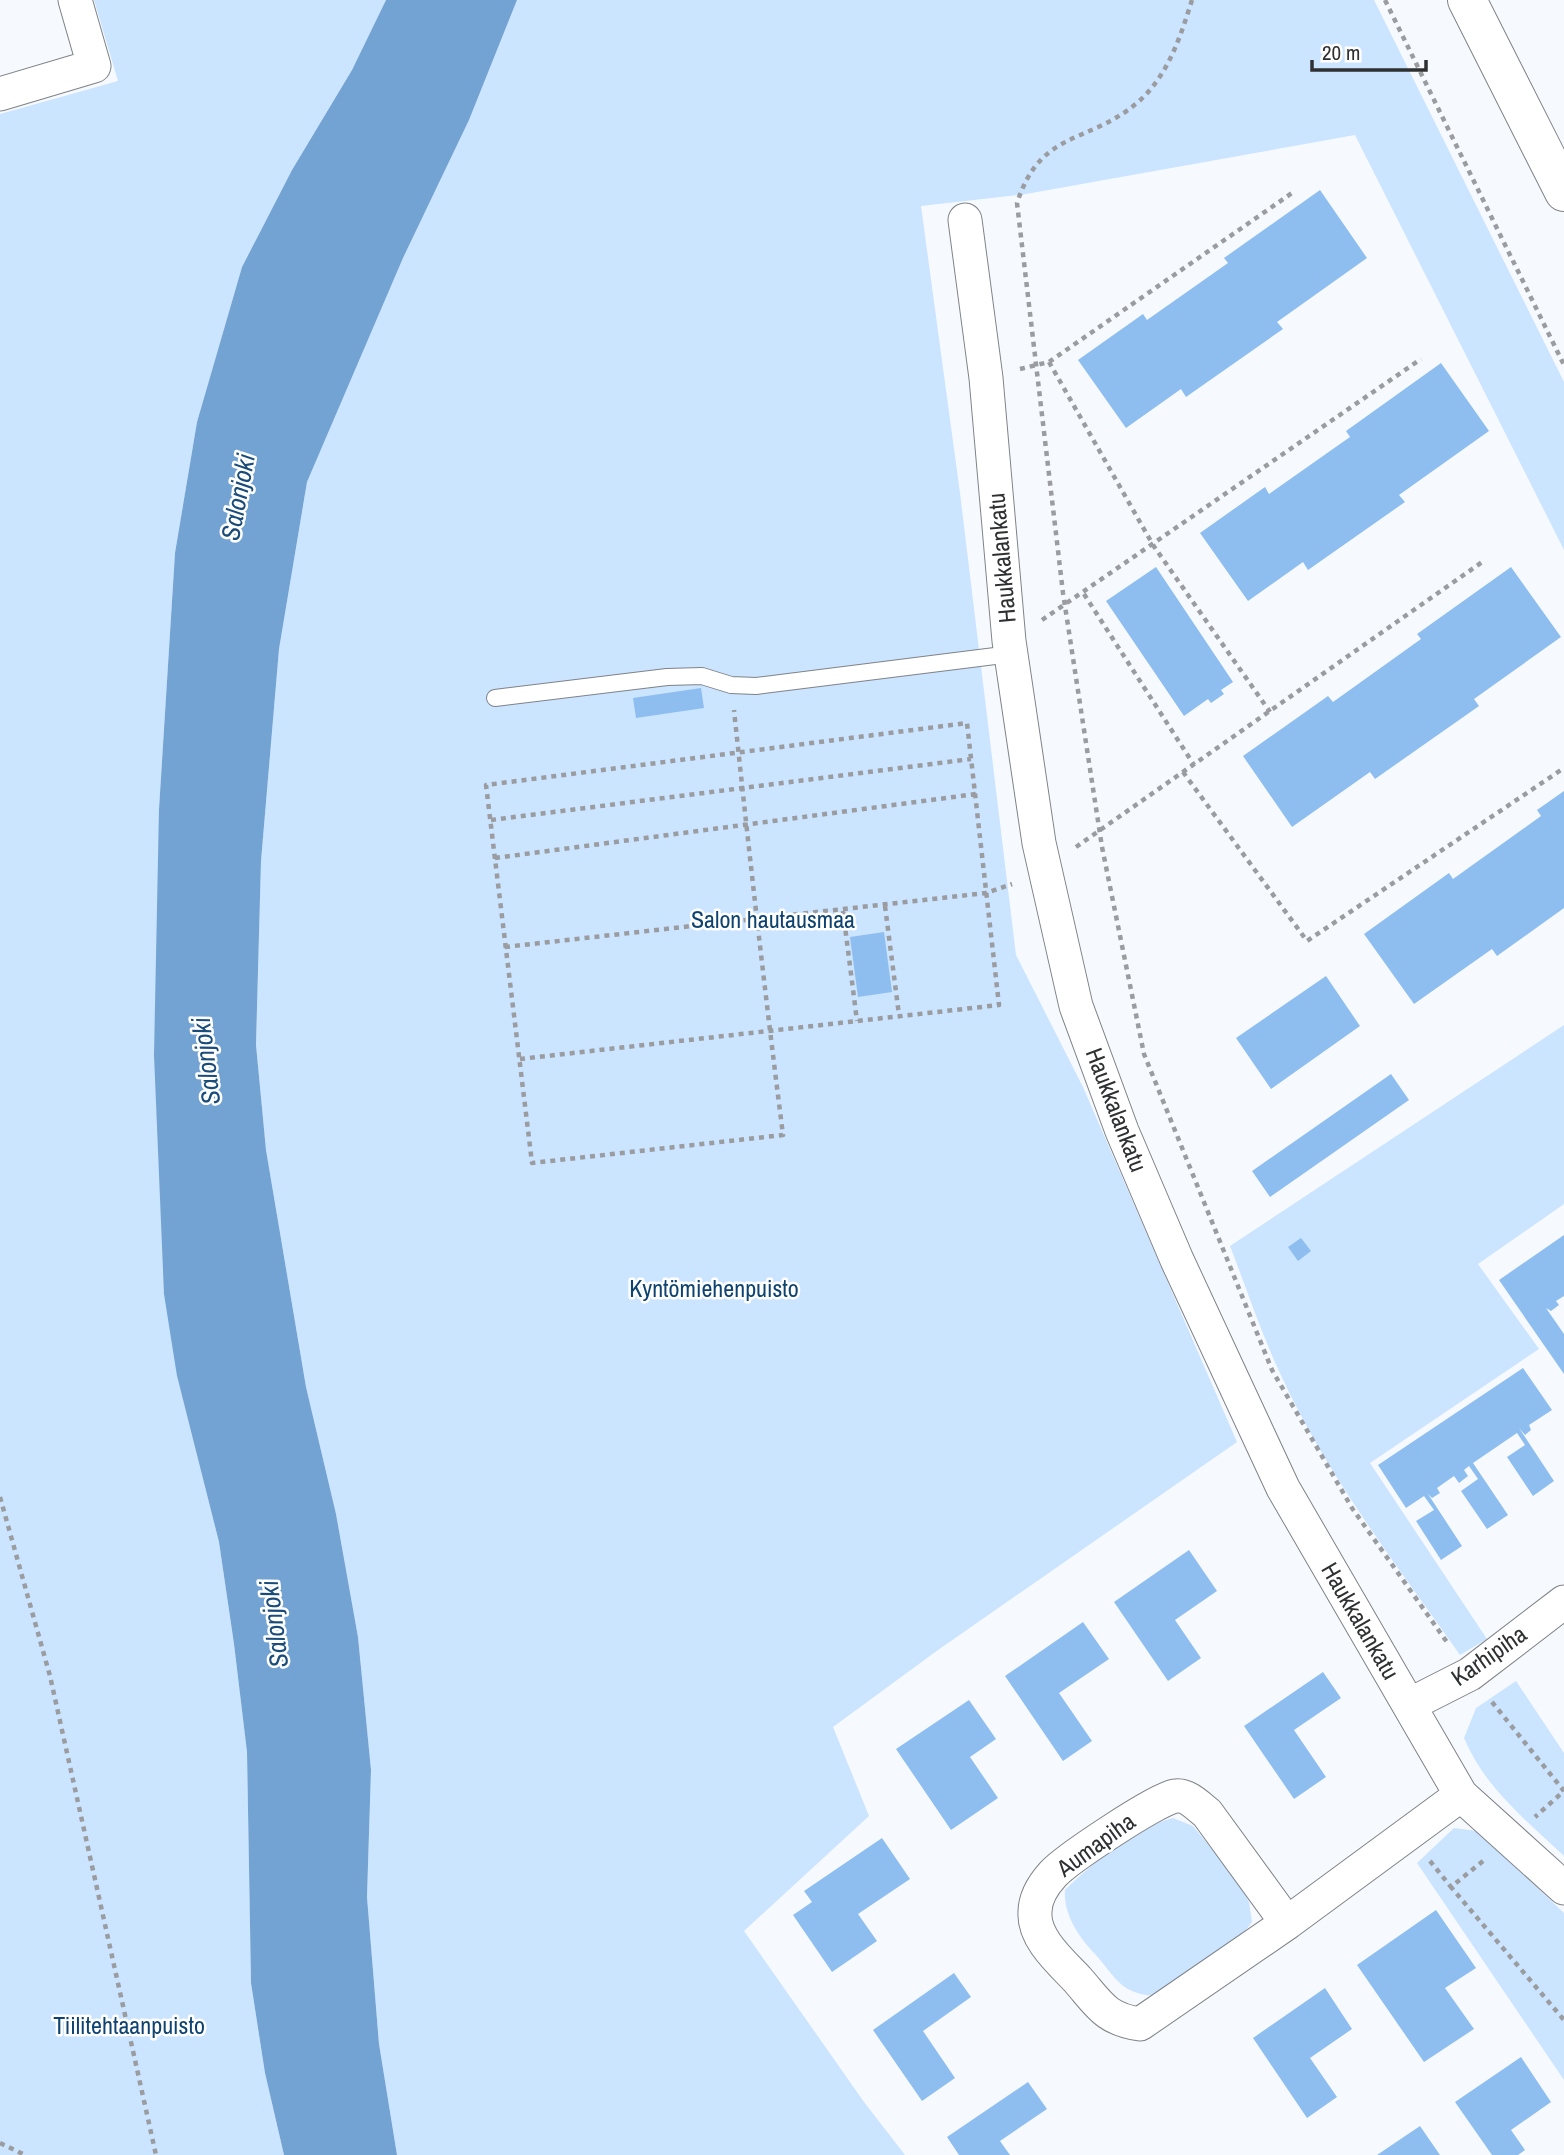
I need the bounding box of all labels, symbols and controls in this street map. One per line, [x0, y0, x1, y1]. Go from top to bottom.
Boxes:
scale bar [1312, 28, 1426, 72]
text: 20 m [1322, 38, 1360, 67]
water label: Salonjoki [212, 450, 263, 543]
street label: Haukkalankatu [979, 492, 1023, 624]
park label: Salon hautausmaa [691, 903, 855, 935]
water label: Salonjoki [183, 1015, 228, 1107]
street label: Haukkalankatu [1079, 1043, 1155, 1176]
park label: Kyntömiehenpuisto [629, 1272, 799, 1304]
street label: Haukkalankatu [1314, 1556, 1407, 1685]
water label: Salonjoki [251, 1578, 296, 1670]
street label: Karhipiha [1444, 1618, 1533, 1693]
street label: Aumapiha [1049, 1805, 1141, 1884]
park label: Tiilitehtaanpuisto [53, 2009, 205, 2041]

